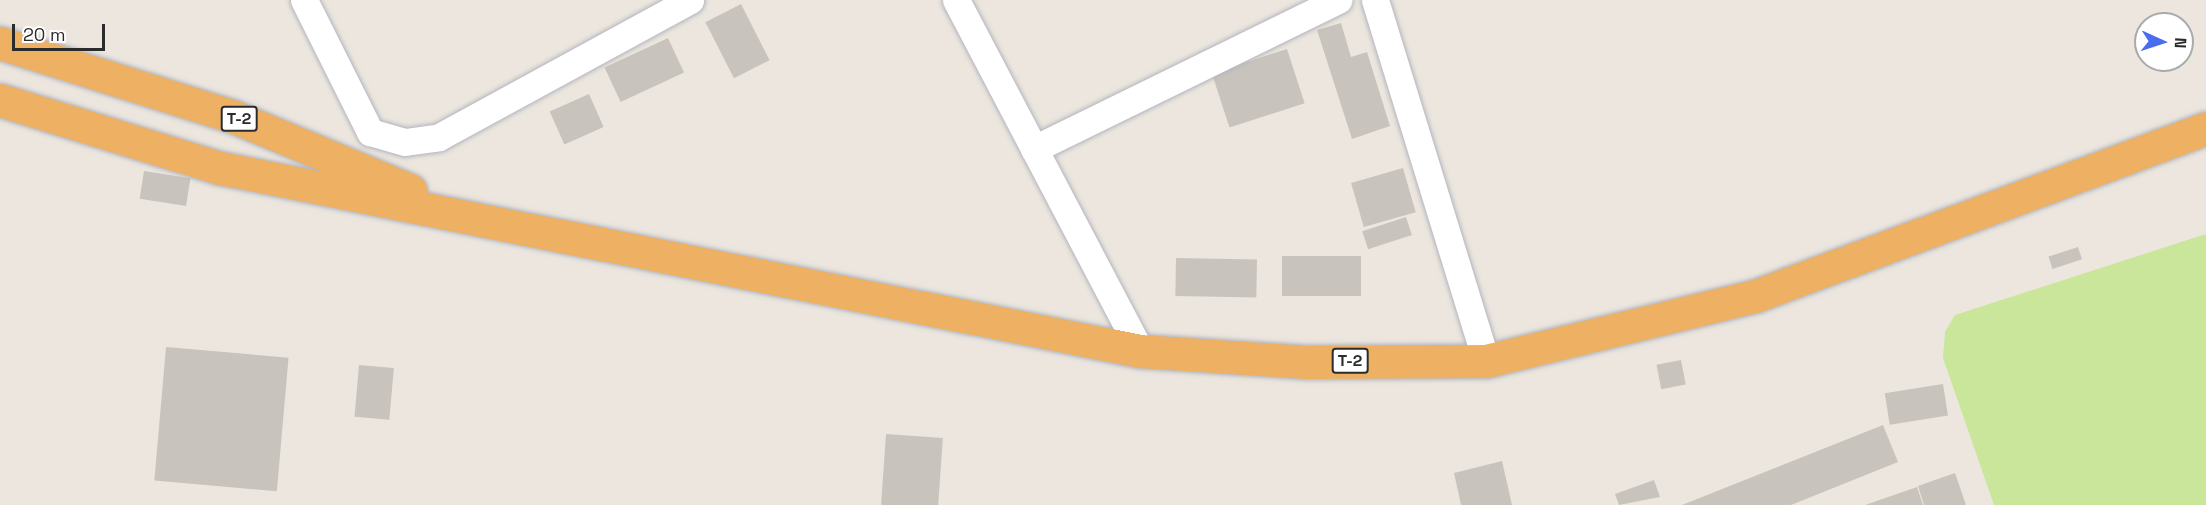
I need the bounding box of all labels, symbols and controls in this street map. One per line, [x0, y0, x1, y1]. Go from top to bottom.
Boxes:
scale bar [15, 12, 108, 50]
north arrow [2134, 12, 2194, 72]
text: 20 m [23, 23, 66, 46]
text: N [2170, 37, 2191, 49]
road number: T-2 [220, 106, 258, 132]
road number: T-2 [1330, 348, 1370, 374]

